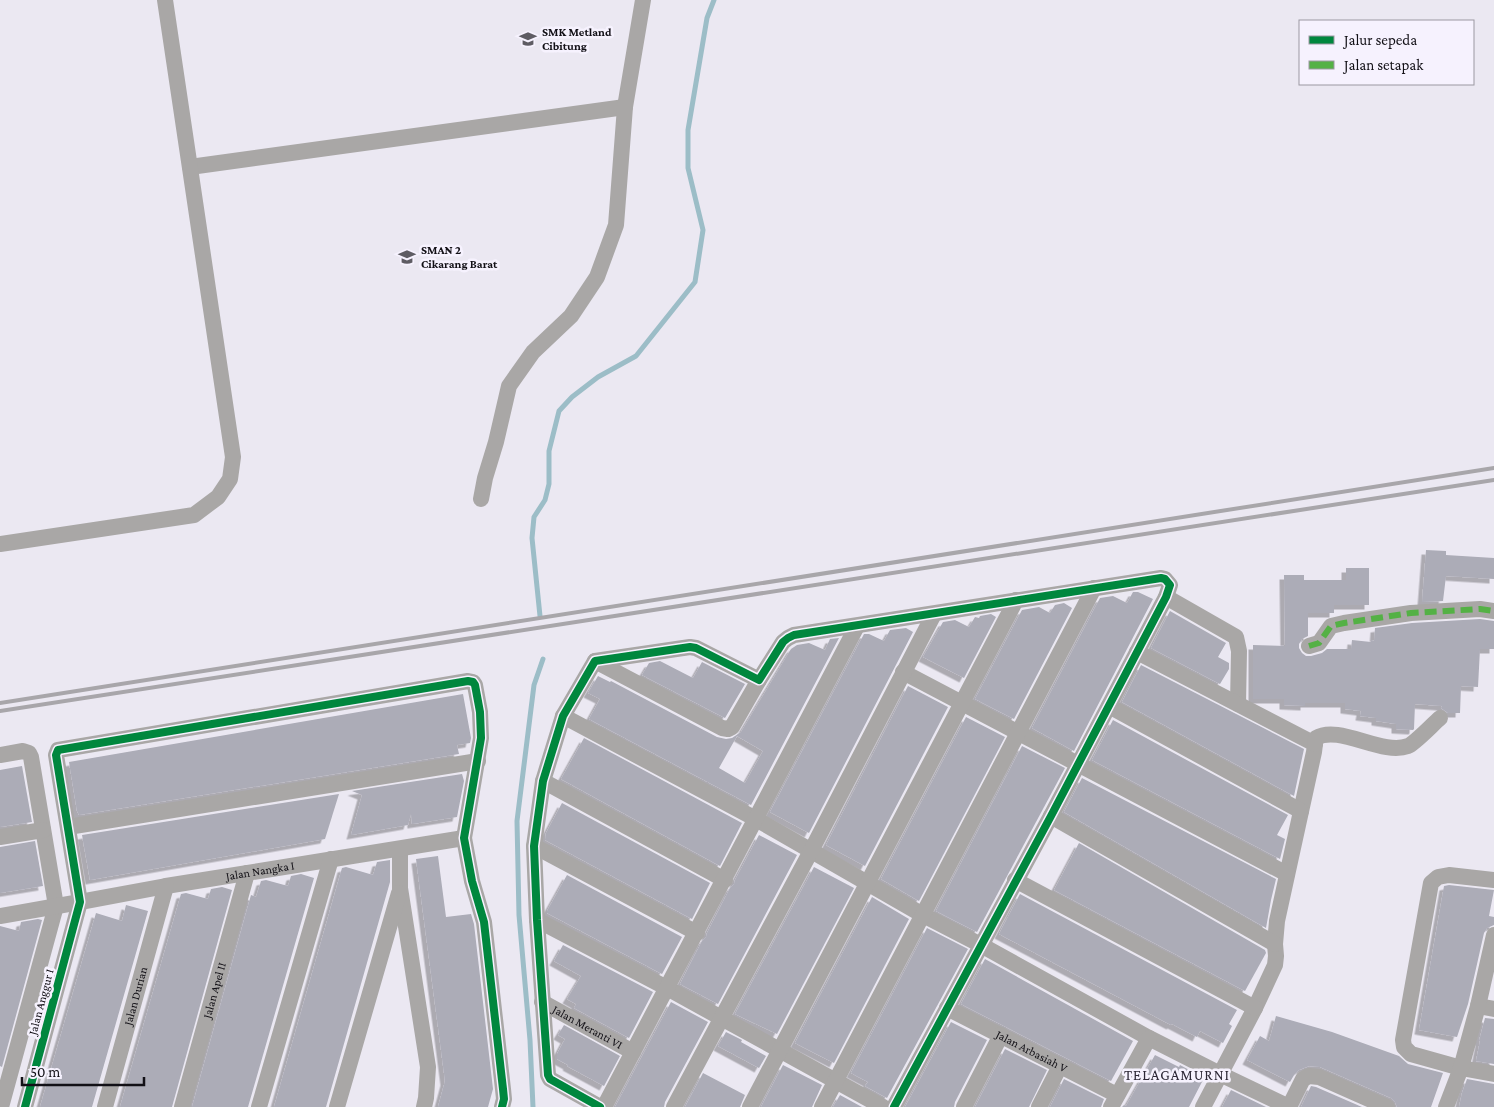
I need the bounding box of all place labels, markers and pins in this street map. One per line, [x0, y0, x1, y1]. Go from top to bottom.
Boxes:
place label: SMK Metland Cibitung [542, 25, 612, 53]
school or university icon: SMK Metland Cibitung [518, 29, 538, 49]
place label: SMAN 2 Cikarang Barat [421, 243, 498, 271]
school or university icon: SMAN 2 Cikarang Barat [397, 247, 417, 267]

